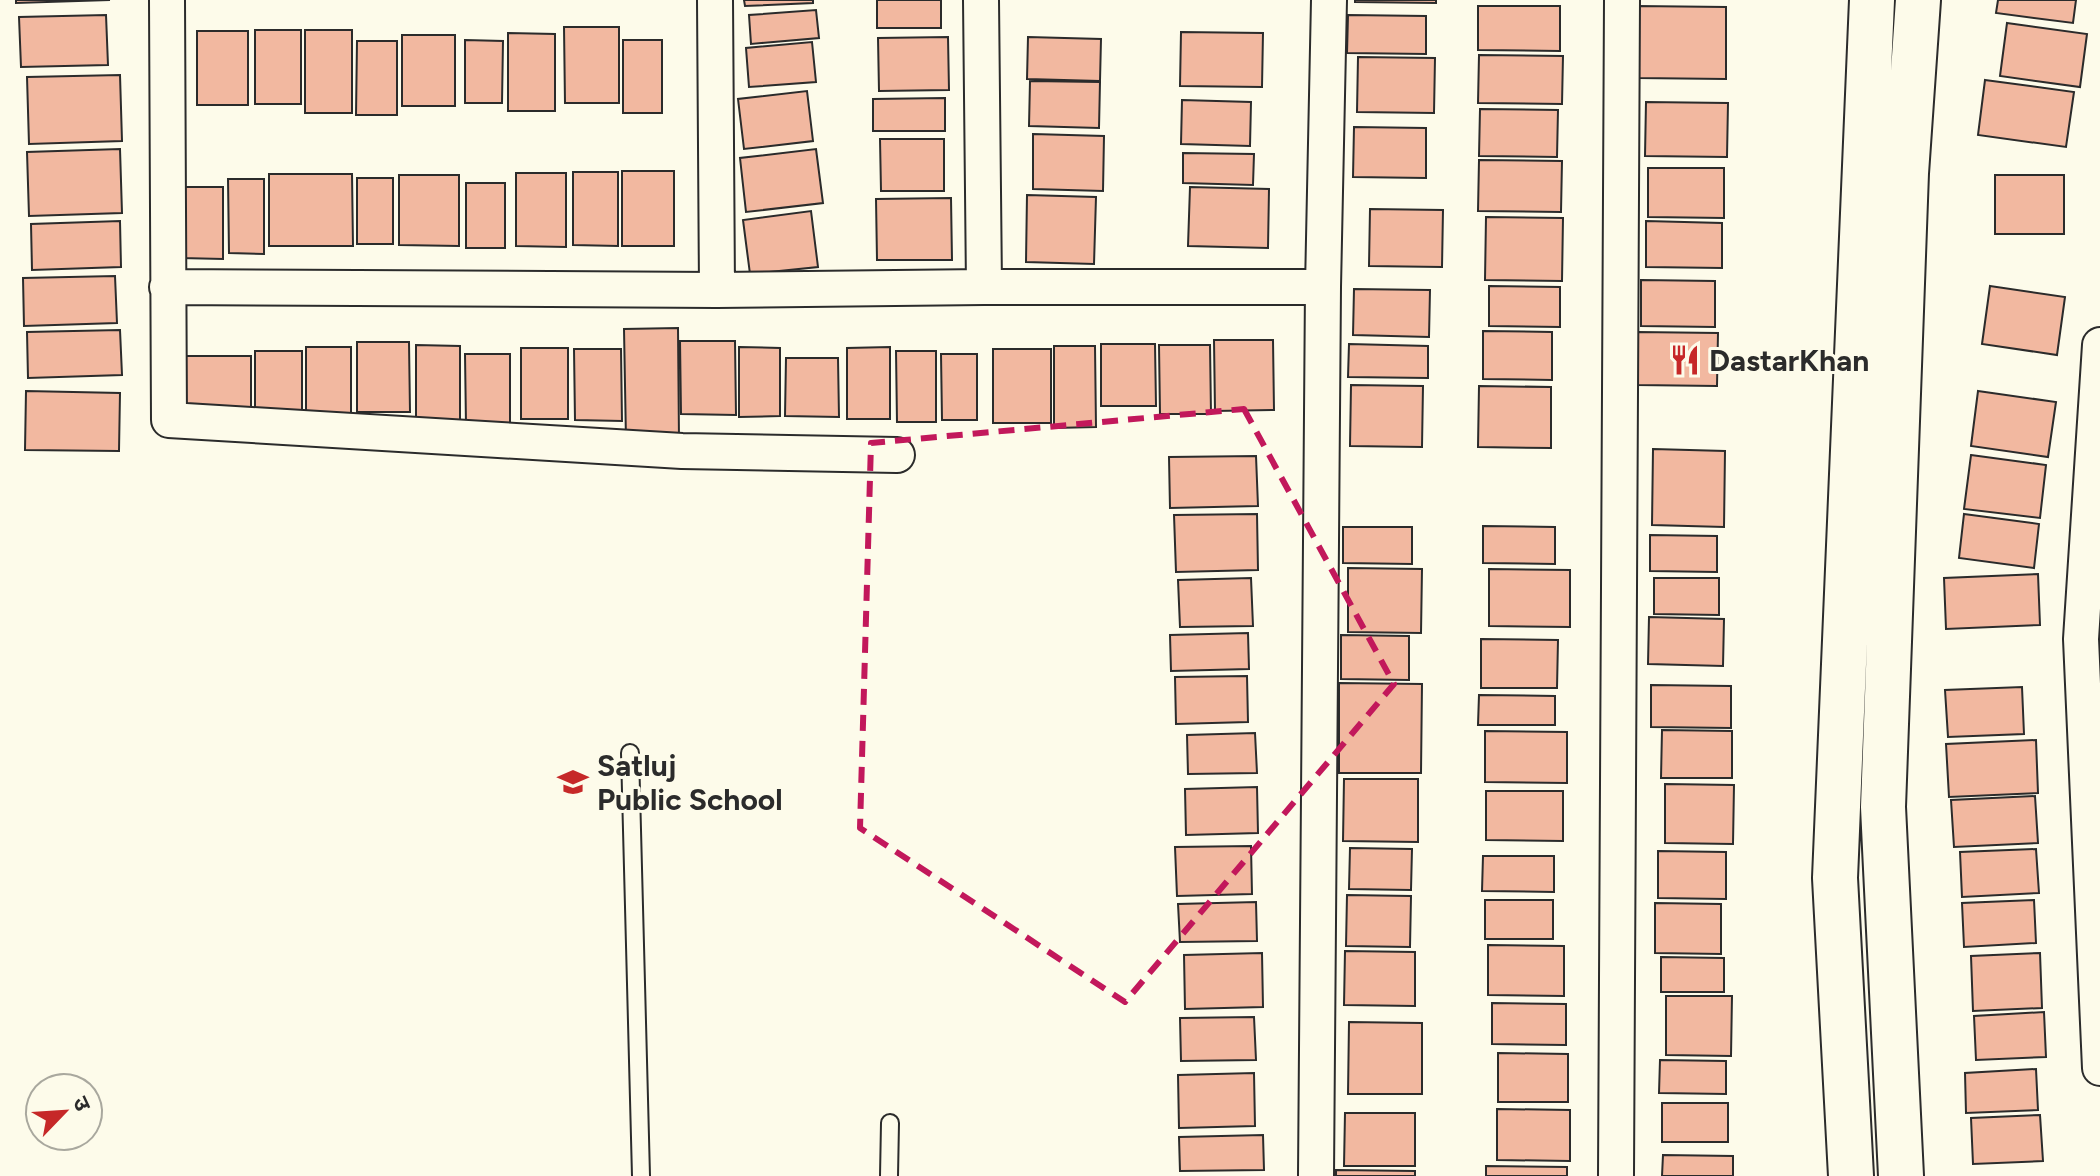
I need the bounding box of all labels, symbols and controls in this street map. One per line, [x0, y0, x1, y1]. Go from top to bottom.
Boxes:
place label: DastarKhan [1709, 342, 1869, 379]
restaurant icon: DastarKhan [1668, 343, 1702, 377]
place label: Satluj Public School [597, 747, 783, 818]
school or university icon: Satluj Public School [556, 765, 590, 799]
north arrow [24, 1072, 104, 1152]
text: उ [67, 1092, 97, 1116]

